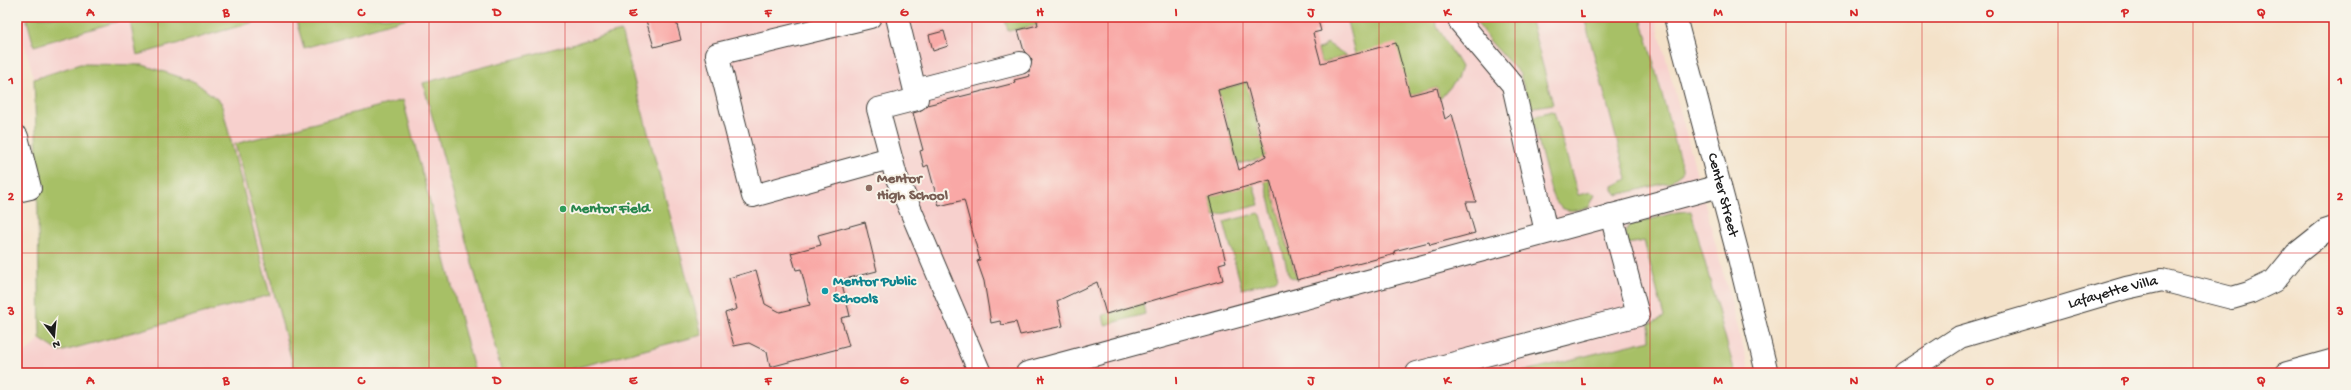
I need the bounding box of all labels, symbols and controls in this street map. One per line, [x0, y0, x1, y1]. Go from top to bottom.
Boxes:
text: A [85, 6, 95, 21]
text: B [222, 6, 231, 21]
text: C [356, 6, 366, 21]
text: D [492, 6, 502, 21]
text: E [629, 6, 638, 21]
text: F [764, 6, 773, 21]
text: G [900, 6, 909, 21]
text: H [1036, 6, 1044, 21]
text: I [1174, 6, 1178, 21]
text: J [1307, 6, 1316, 21]
text: K [1442, 6, 1452, 21]
text: L [1581, 6, 1587, 21]
text: M [1713, 6, 1723, 21]
text: N [1850, 6, 1859, 21]
text: O [1986, 6, 1994, 21]
text: P [2120, 6, 2129, 21]
text: Q [2257, 6, 2266, 21]
text: 1 [7, 74, 14, 89]
text: 1 [2336, 74, 2343, 89]
street label: Center Street [1703, 151, 1742, 240]
place label: Mentor High School [877, 170, 949, 205]
marker: Mentor High School [864, 183, 874, 193]
text: 2 [8, 190, 15, 205]
text: 2 [2337, 190, 2344, 205]
place label: Mentor Field [571, 200, 652, 218]
marker: Mentor Field [558, 204, 568, 214]
street label: Lafayette Villa [2066, 272, 2160, 314]
place label: Mentor Public Schools [833, 273, 917, 308]
marker: Mentor Public Schools [820, 286, 830, 296]
text: 3 [7, 305, 15, 320]
text: 3 [2336, 305, 2344, 320]
north arrow [34, 316, 74, 356]
text: N [51, 337, 61, 350]
text: A [85, 374, 95, 389]
text: B [222, 374, 231, 389]
text: C [356, 374, 366, 389]
text: D [492, 374, 502, 389]
text: E [629, 374, 638, 389]
text: F [764, 374, 773, 389]
text: G [900, 374, 909, 389]
text: H [1036, 374, 1044, 389]
text: I [1174, 374, 1178, 389]
text: J [1307, 374, 1316, 389]
text: K [1442, 374, 1452, 389]
text: L [1581, 374, 1587, 389]
text: M [1713, 374, 1723, 389]
text: N [1850, 374, 1859, 389]
text: O [1986, 374, 1994, 389]
text: P [2120, 374, 2129, 389]
text: Q [2257, 374, 2266, 389]

